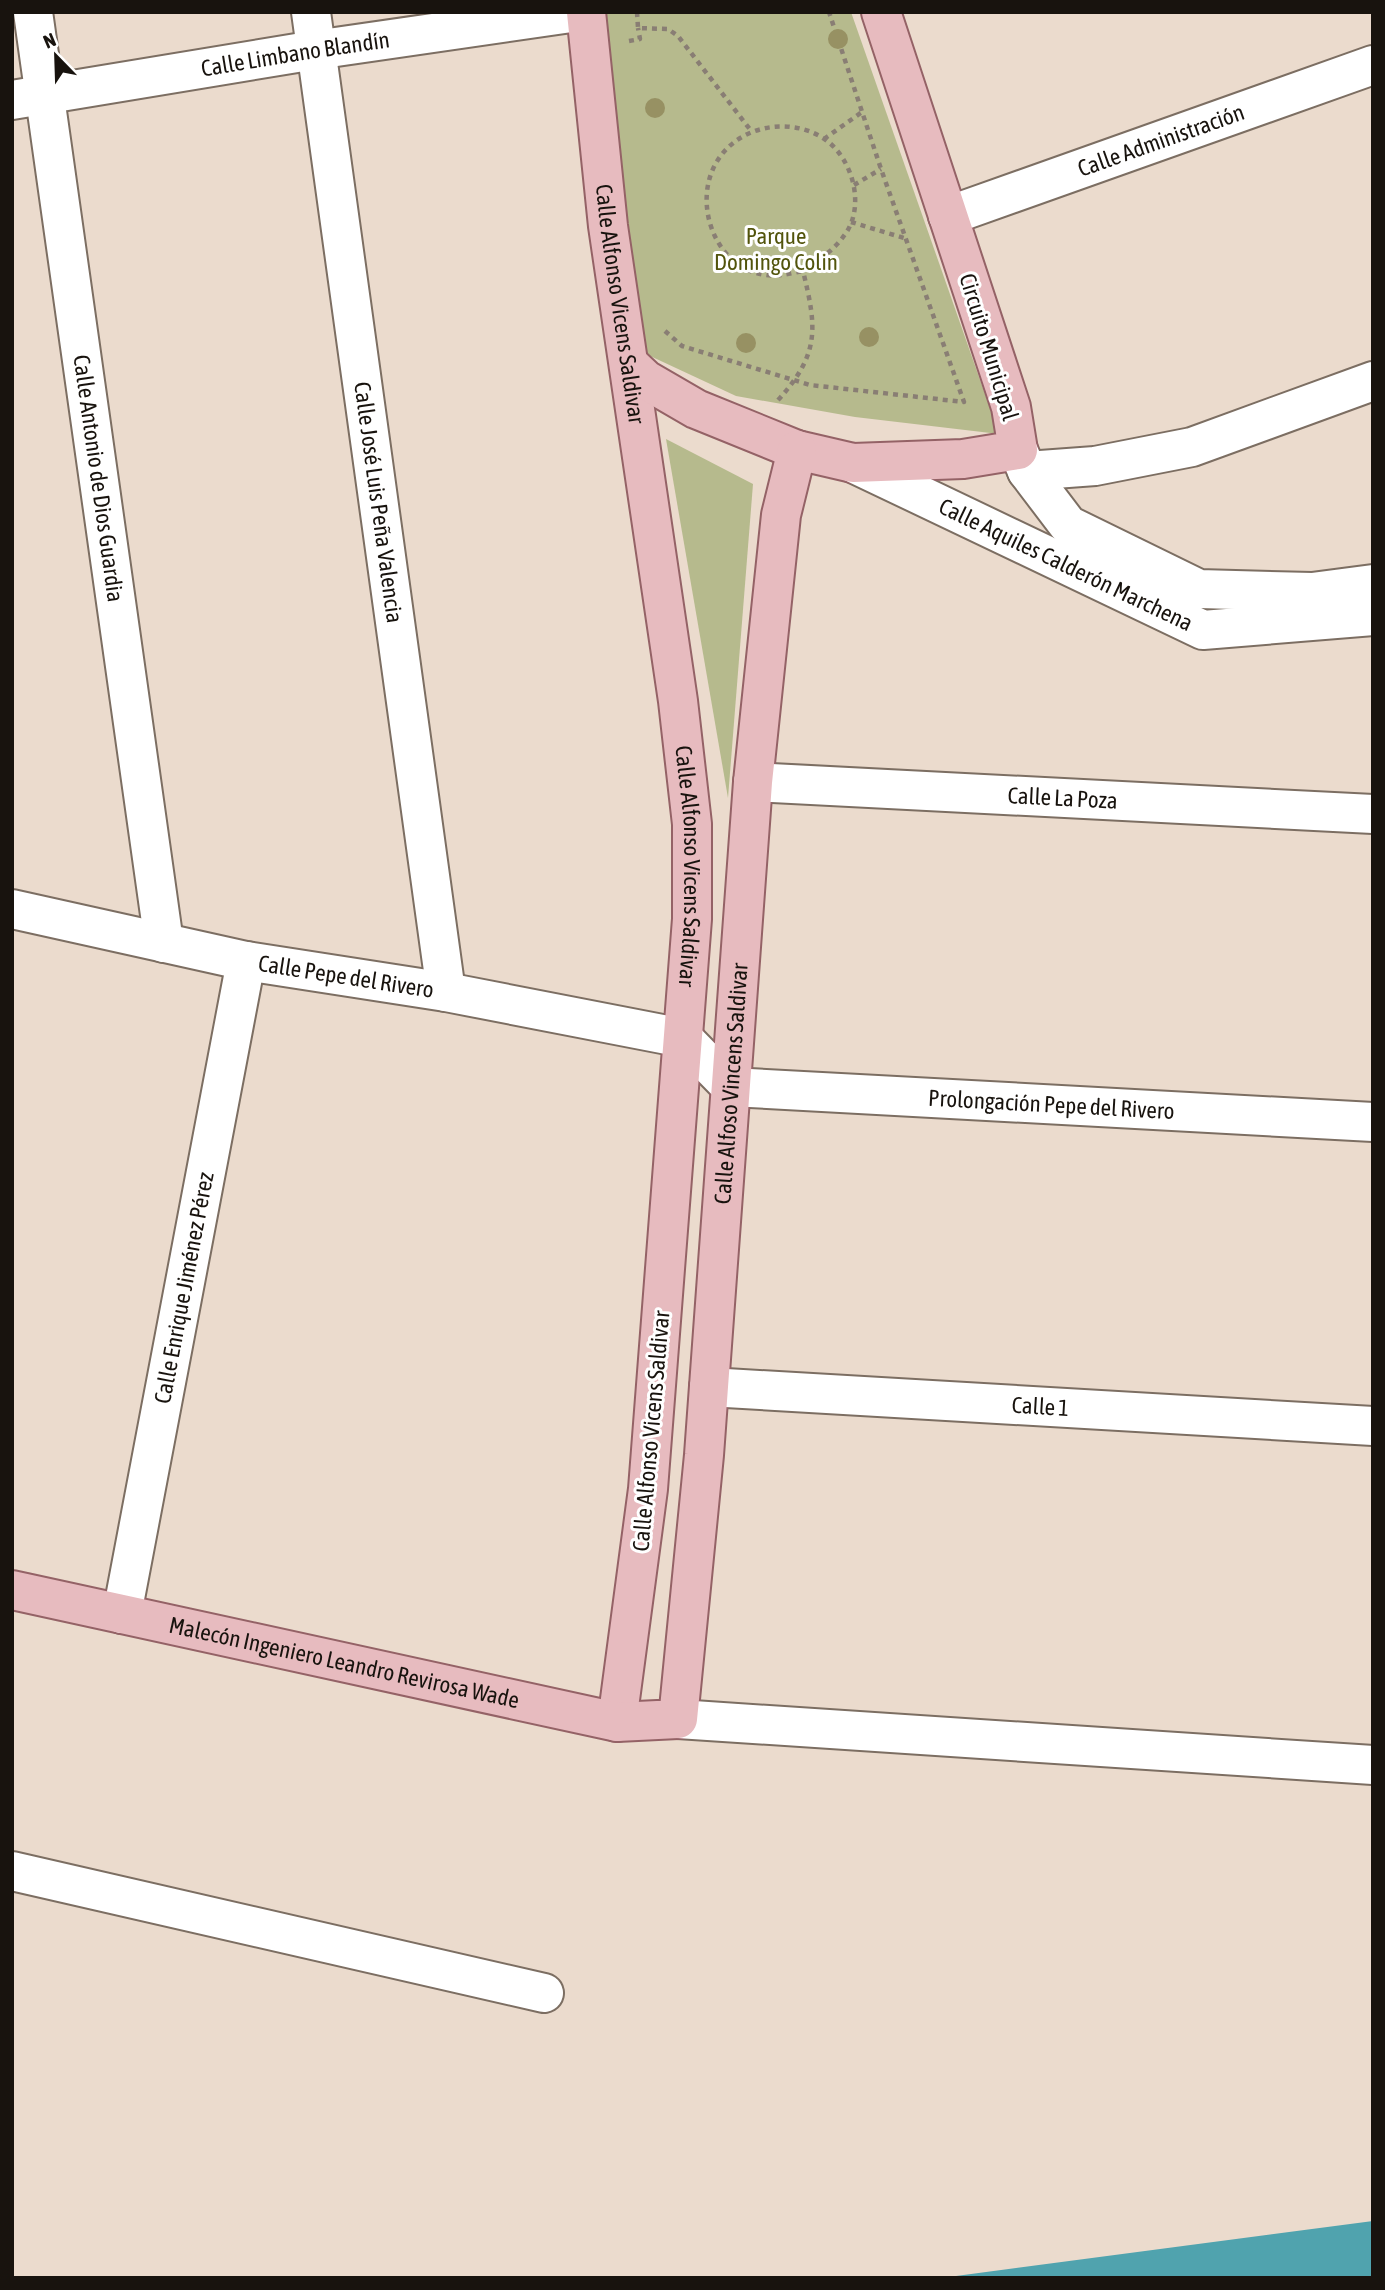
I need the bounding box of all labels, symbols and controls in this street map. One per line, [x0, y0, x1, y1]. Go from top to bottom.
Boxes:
north arrow [21, 21, 91, 91]
street label: Calle Limbano Blandín [199, 26, 391, 82]
text: N [40, 28, 59, 53]
street label: Calle Administración [1074, 99, 1248, 182]
street label: Calle Alfonso Vicens Saldivar [591, 183, 650, 427]
park label: Parque Domingo Colin [714, 223, 838, 275]
street label: Circuito Municipal [954, 270, 1024, 424]
street label: Calle Antonio de Dios Guardia [68, 353, 129, 604]
street label: Calle José Luis Peña Valencia [349, 380, 408, 624]
street label: Calle Aquiles Calderón Marchena [935, 493, 1197, 636]
street label: Calle Alfonso Vicens Saldivar [670, 744, 705, 989]
street label: Calle La Poza [1007, 782, 1118, 814]
street label: Calle Pepe del Rivero [256, 950, 436, 1003]
street label: Calle Alfoso Vincens Saldivar [709, 961, 753, 1205]
street label: Prolongación Pepe del Rivero [928, 1085, 1175, 1124]
street label: Calle Enrique Jiménez Pérez [149, 1170, 219, 1406]
street label: Calle Alfonso Vicens Saldivar [628, 1308, 675, 1552]
street label: Calle 1 [1011, 1392, 1070, 1421]
street label: Malecón Ingeniero Leandro Revirosa Wade [167, 1612, 522, 1713]

